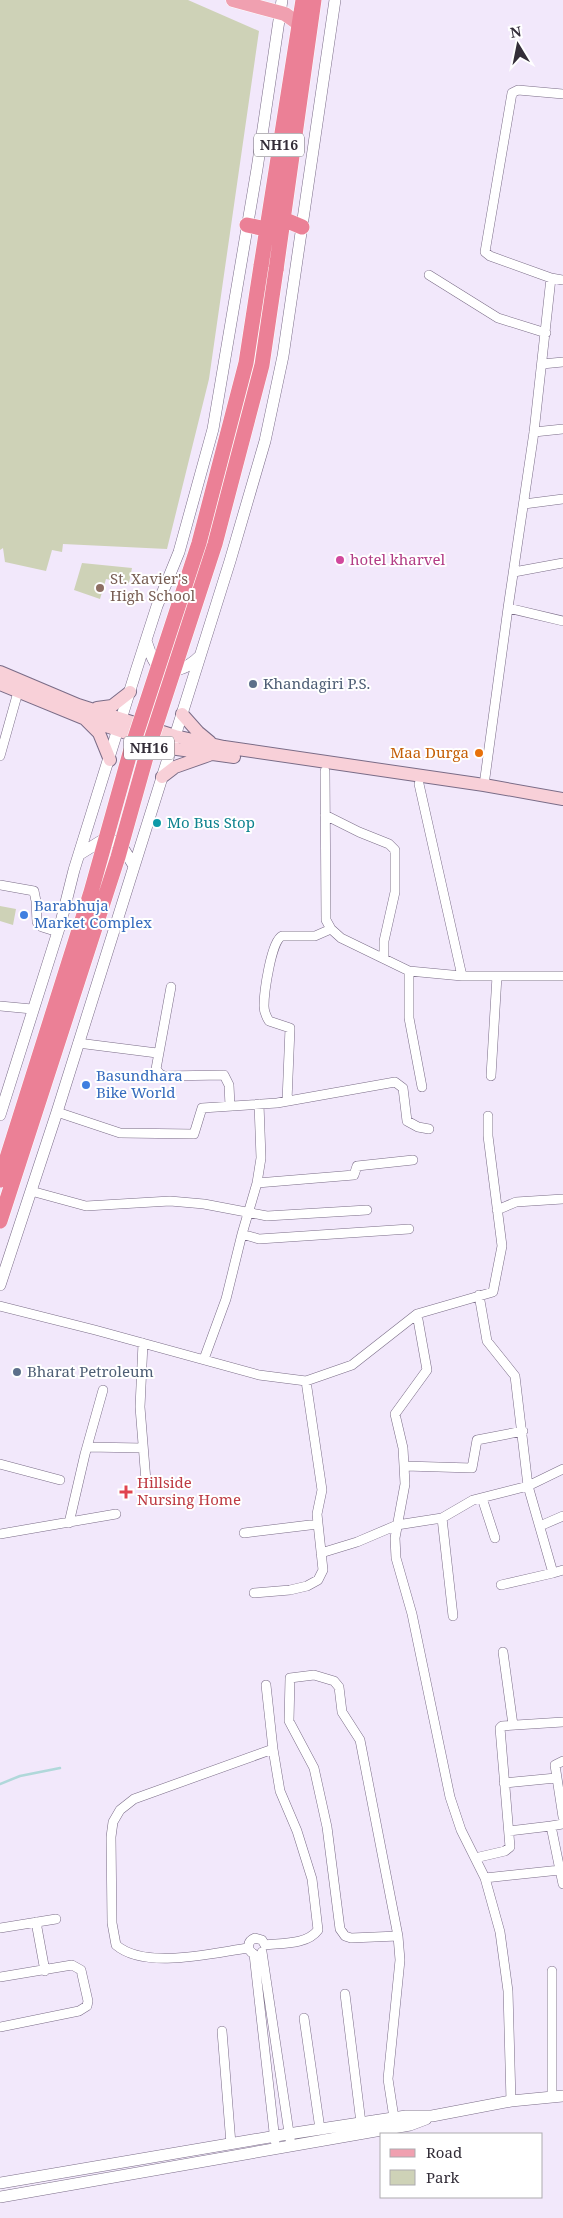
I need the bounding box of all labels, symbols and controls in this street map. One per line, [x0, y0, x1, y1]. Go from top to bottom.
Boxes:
north arrow [493, 20, 543, 70]
text: N [509, 21, 523, 42]
road number: NH16 [254, 134, 304, 156]
place label: hotel kharvel [350, 549, 446, 569]
marker: hotel kharvel [334, 554, 346, 566]
place label: St. Xavier's High School [110, 568, 196, 605]
marker: St. Xavier's High School [94, 582, 106, 594]
place label: Khandagiri P.S. [263, 673, 370, 693]
marker: Khandagiri P.S. [247, 678, 259, 690]
road number: NH16 [124, 736, 174, 760]
place label: Maa Durga [390, 742, 469, 762]
marker: Maa Durga [473, 747, 485, 759]
place label: Mo Bus Stop [167, 812, 255, 832]
marker: Mo Bus Stop [151, 817, 163, 829]
place label: Barabhuja Market Complex [34, 895, 152, 932]
marker: Barabhuja Market Complex [18, 909, 30, 921]
place label: Basundhara Bike World [96, 1065, 183, 1102]
marker: Basundhara Bike World [80, 1079, 92, 1091]
place label: Bharat Petroleum [27, 1361, 154, 1381]
marker: Bharat Petroleum [11, 1366, 23, 1378]
place label: Hillside Nursing Home [137, 1472, 241, 1509]
marker: Hillside Nursing Home [119, 1485, 133, 1499]
legend [380, 2133, 543, 2198]
text: Road [426, 2142, 462, 2162]
text: Park [426, 2167, 460, 2187]

